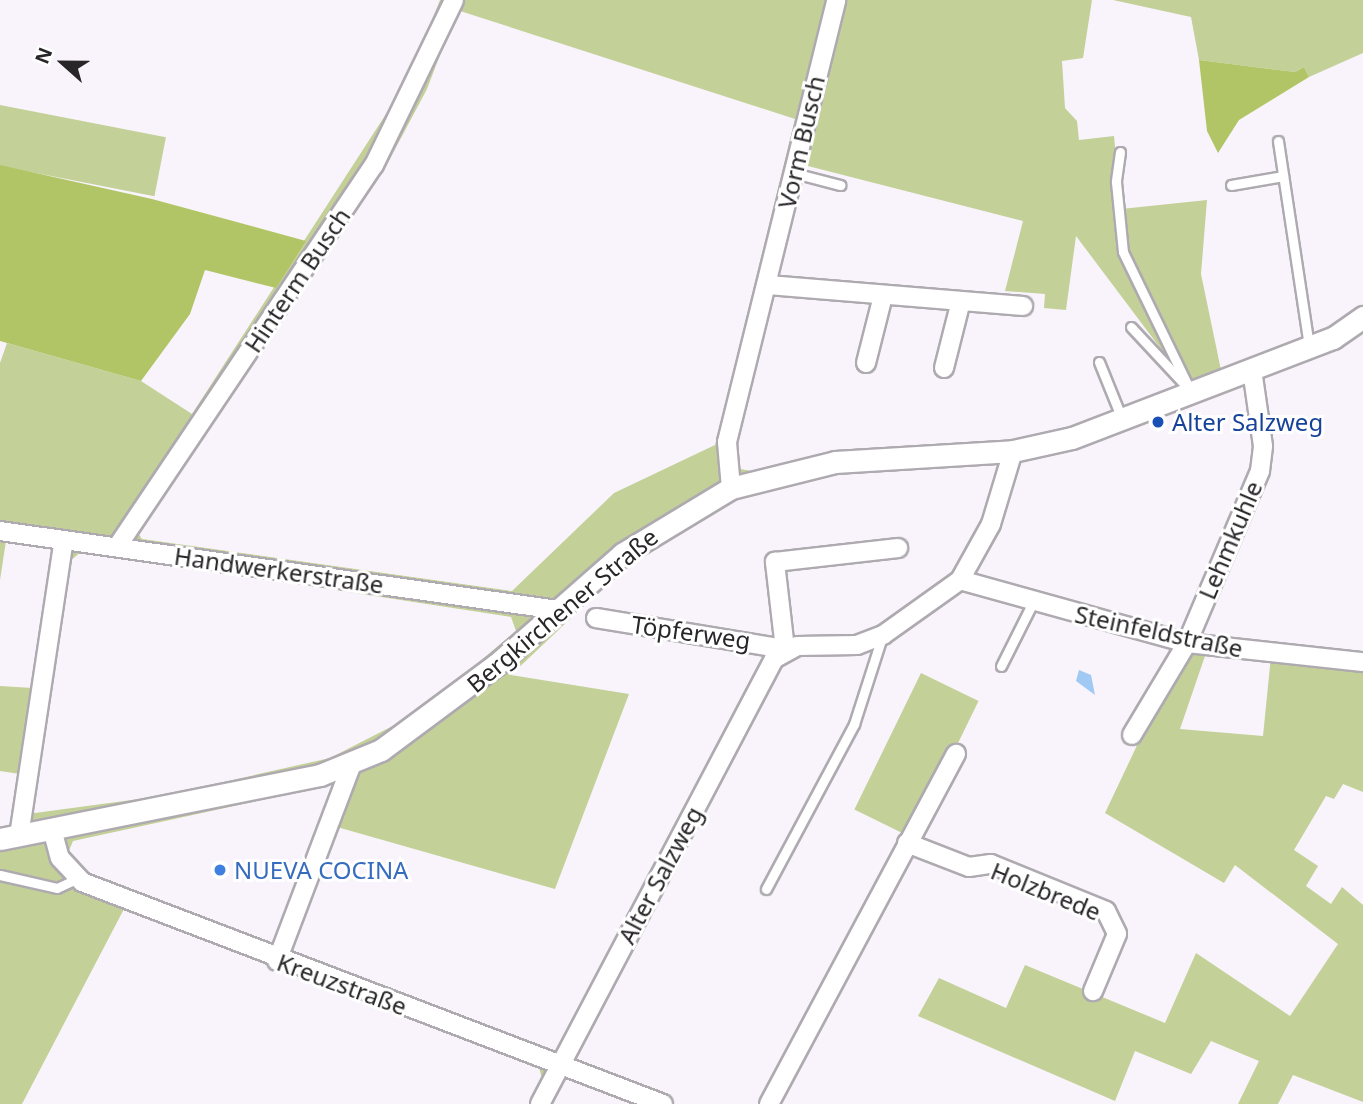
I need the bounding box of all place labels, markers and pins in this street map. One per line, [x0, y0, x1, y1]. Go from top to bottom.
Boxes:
place label: Alter Salzweg [1172, 408, 1323, 436]
marker: Alter Salzweg [1150, 414, 1166, 430]
place label: NUEVA COCINA [234, 856, 408, 884]
marker: NUEVA COCINA [212, 862, 228, 878]

